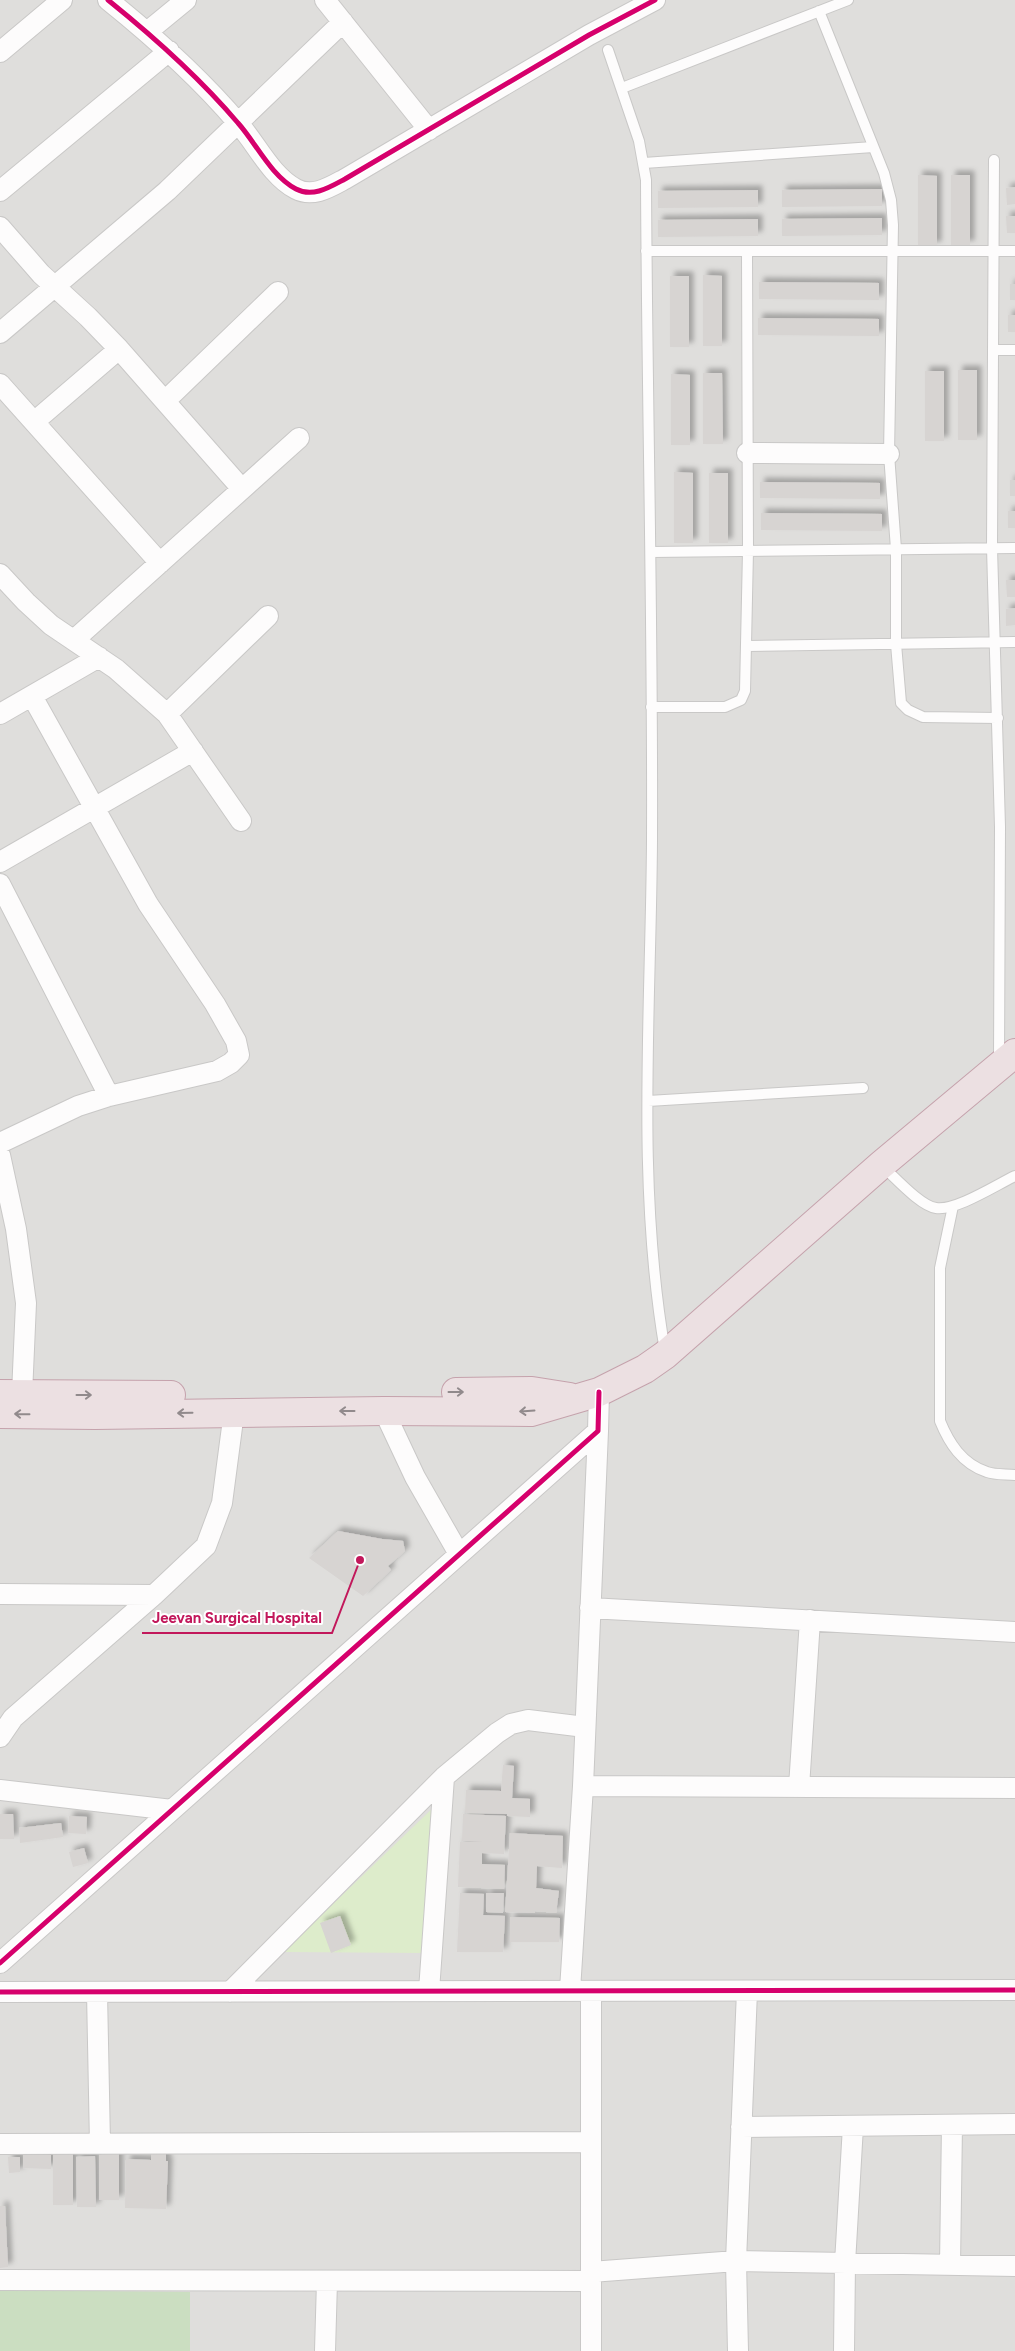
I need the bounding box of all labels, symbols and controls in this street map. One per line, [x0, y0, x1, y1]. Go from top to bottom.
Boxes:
one-way arrow [448, 1387, 464, 1397]
one-way arrow [75, 1390, 91, 1400]
one-way arrow [340, 1406, 356, 1416]
one-way arrow [520, 1406, 536, 1416]
one-way arrow [177, 1408, 194, 1418]
one-way arrow [15, 1409, 31, 1419]
callout: Jeevan Surgical Hospital [142, 1603, 332, 1633]
text: Jeevan Surgical Hospital [152, 1609, 322, 1627]

